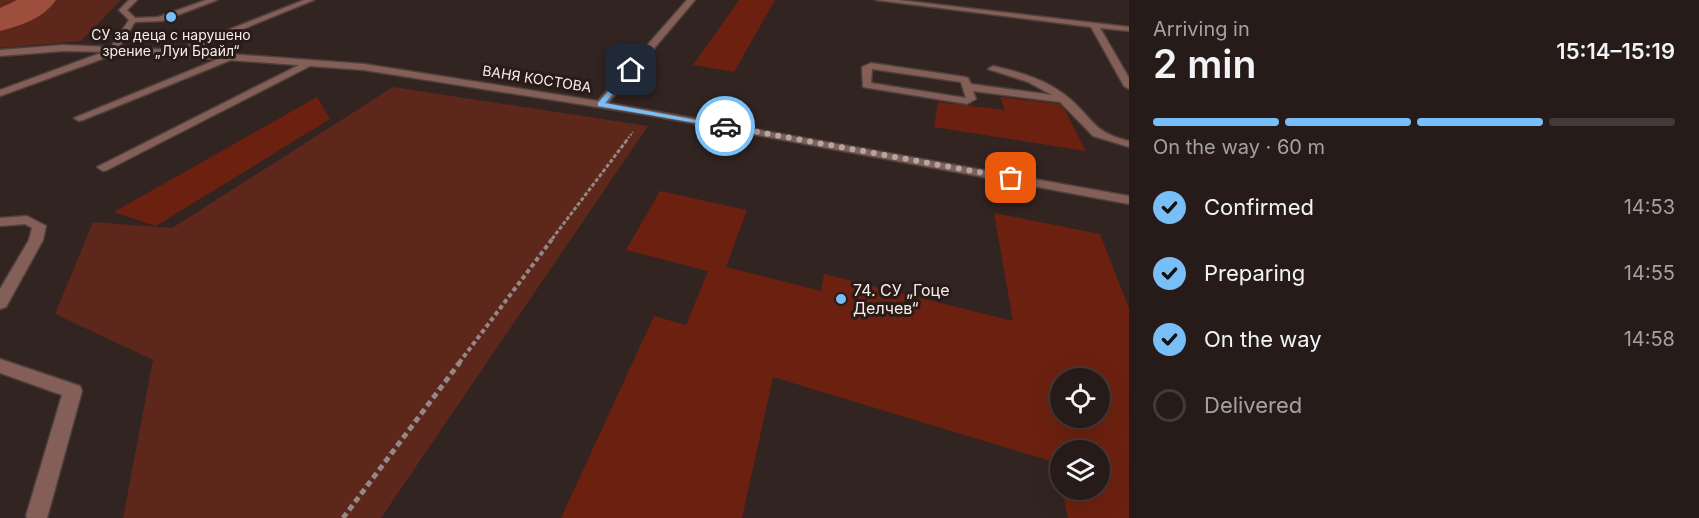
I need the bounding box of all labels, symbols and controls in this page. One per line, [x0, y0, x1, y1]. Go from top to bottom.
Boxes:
marker: СУ за деца с нарушено зрение „Луи Брайл“ [164, 10, 178, 24]
text: Arriving in [1153, 17, 1250, 41]
place label: СУ за деца с нарушено зрение „Луи Брайл“ [91, 26, 251, 59]
text: 15:14–15:19 [1556, 38, 1675, 64]
text: 2 min [1153, 40, 1256, 87]
pin [605, 44, 656, 95]
icon: home [614, 53, 647, 86]
street label: ВАНЯ КОСТОВА [481, 61, 593, 96]
courier [695, 96, 755, 156]
icon: car [709, 110, 742, 143]
text: On the way · 60 m [1153, 135, 1325, 159]
pin [985, 152, 1036, 203]
icon: bag [994, 161, 1027, 194]
icon: check [1153, 191, 1186, 224]
text: Confirmed [1204, 194, 1314, 220]
text: 14:53 [1624, 195, 1675, 219]
icon: check [1153, 257, 1186, 290]
text: Preparing [1204, 260, 1305, 286]
text: 14:55 [1624, 261, 1675, 285]
place label: 74. СУ „Гоце Делчев“ [853, 280, 950, 318]
marker: 74. СУ „Гоце Делчев“ [834, 292, 848, 306]
icon: check [1153, 323, 1186, 356]
text: On the way [1204, 326, 1322, 352]
text: 14:58 [1624, 327, 1675, 351]
map controls [1050, 368, 1110, 500]
button: locate [1050, 368, 1110, 428]
text: Delivered [1204, 392, 1302, 418]
button: layers [1050, 440, 1110, 500]

